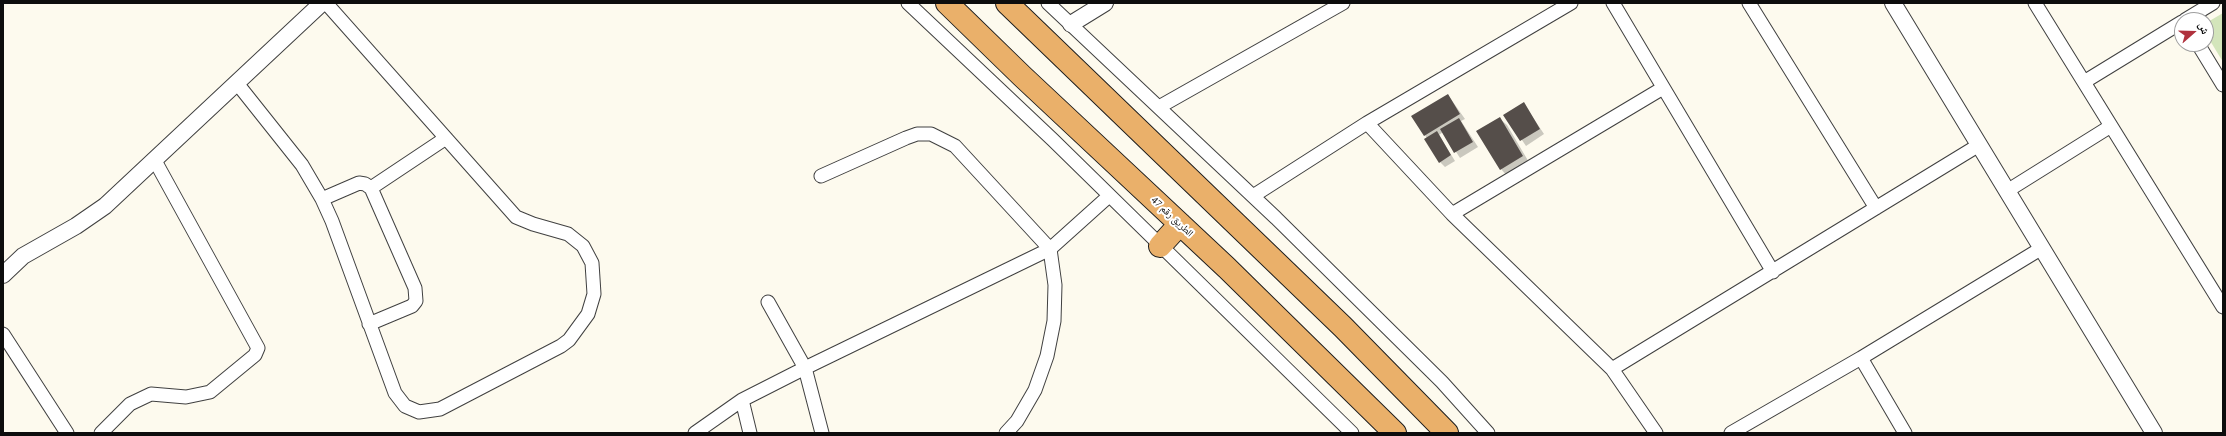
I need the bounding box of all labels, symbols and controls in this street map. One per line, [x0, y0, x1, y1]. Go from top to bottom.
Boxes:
north arrow [2174, 12, 2214, 52]
text: ش [2197, 21, 2212, 36]
street label: الطريق رقم 47 [1149, 195, 1195, 239]

